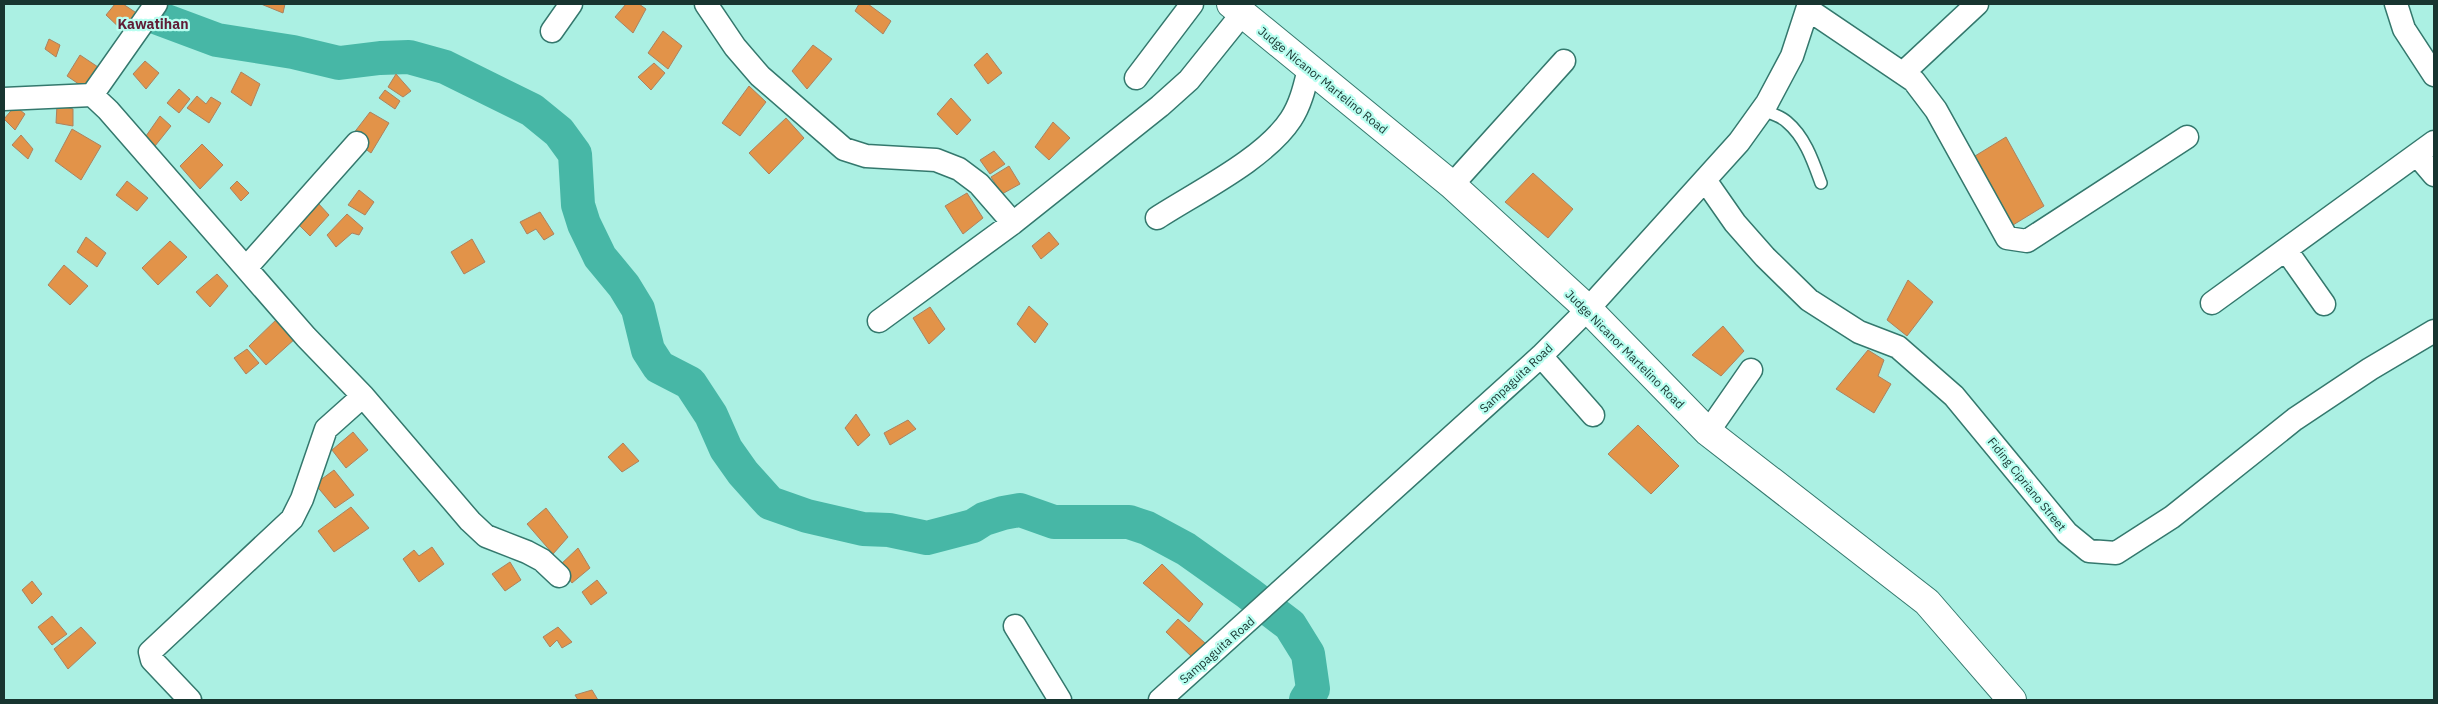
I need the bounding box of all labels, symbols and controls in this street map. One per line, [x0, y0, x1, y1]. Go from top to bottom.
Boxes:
district label: Kawatihan [118, 15, 188, 33]
street label: Judge Nicanor Martelino Road [1255, 23, 1391, 137]
street label: Judge Nicanor Martelino Road [1562, 286, 1688, 412]
street label: Sampaguita Road [1476, 340, 1556, 416]
street label: Fiding Cipriano Street [1985, 434, 2069, 534]
street label: Sampaguita Road [1176, 613, 1258, 687]

